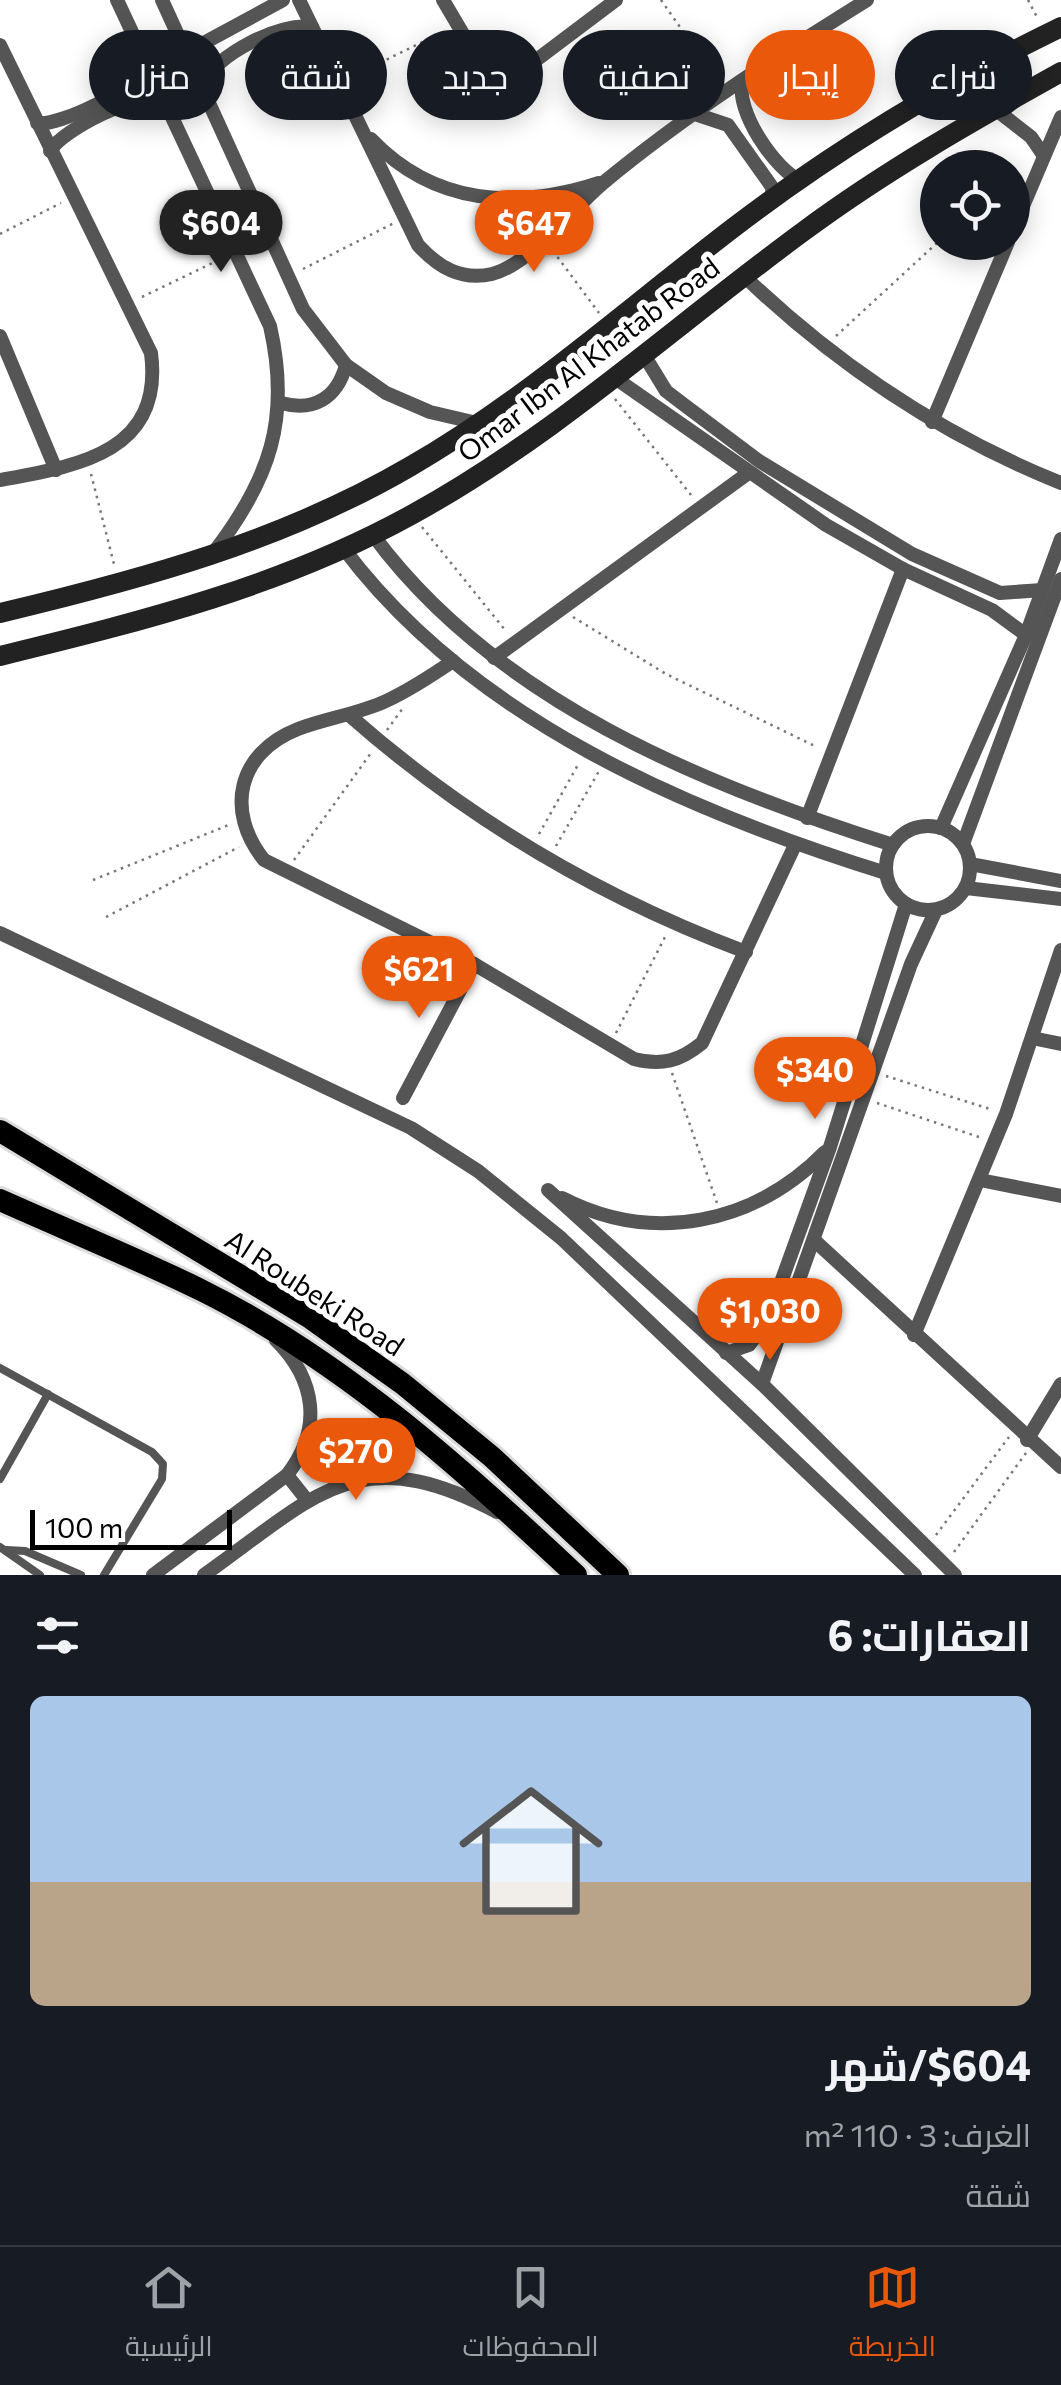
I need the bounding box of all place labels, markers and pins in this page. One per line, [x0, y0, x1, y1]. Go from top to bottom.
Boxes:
pin: $604 [162, 190, 280, 275]
pin: $647 [475, 190, 593, 275]
pin: $621 [360, 936, 478, 1021]
pin: $340 [756, 1037, 874, 1122]
pin: $1,030 [689, 1278, 851, 1363]
pin: $270 [297, 1418, 415, 1503]

